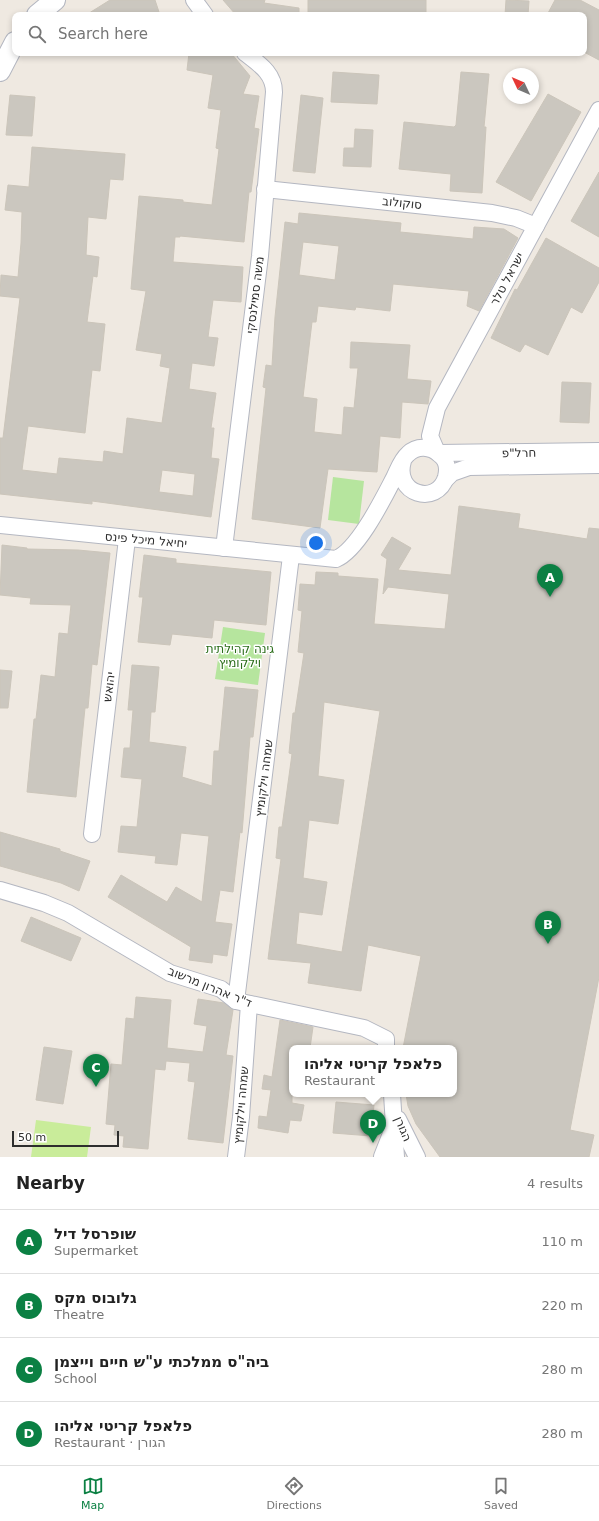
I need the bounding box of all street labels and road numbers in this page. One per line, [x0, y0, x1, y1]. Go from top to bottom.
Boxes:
street label: סוקולוב [381, 194, 423, 212]
street label: ישראל טלר [487, 250, 527, 308]
street label: משה סמילנסקי [243, 256, 267, 334]
street label: חרל"פ [502, 446, 536, 460]
street label: יחיאל מיכל פינס [104, 529, 188, 551]
street label: יהואש [100, 671, 118, 703]
street label: שמחה וילקומיץ [252, 738, 276, 818]
street label: ד"ר אהרון מרשוב [166, 964, 254, 1010]
street label: שמחה וילקומיץ [231, 1066, 251, 1144]
street label: הגורן [391, 1114, 415, 1144]

